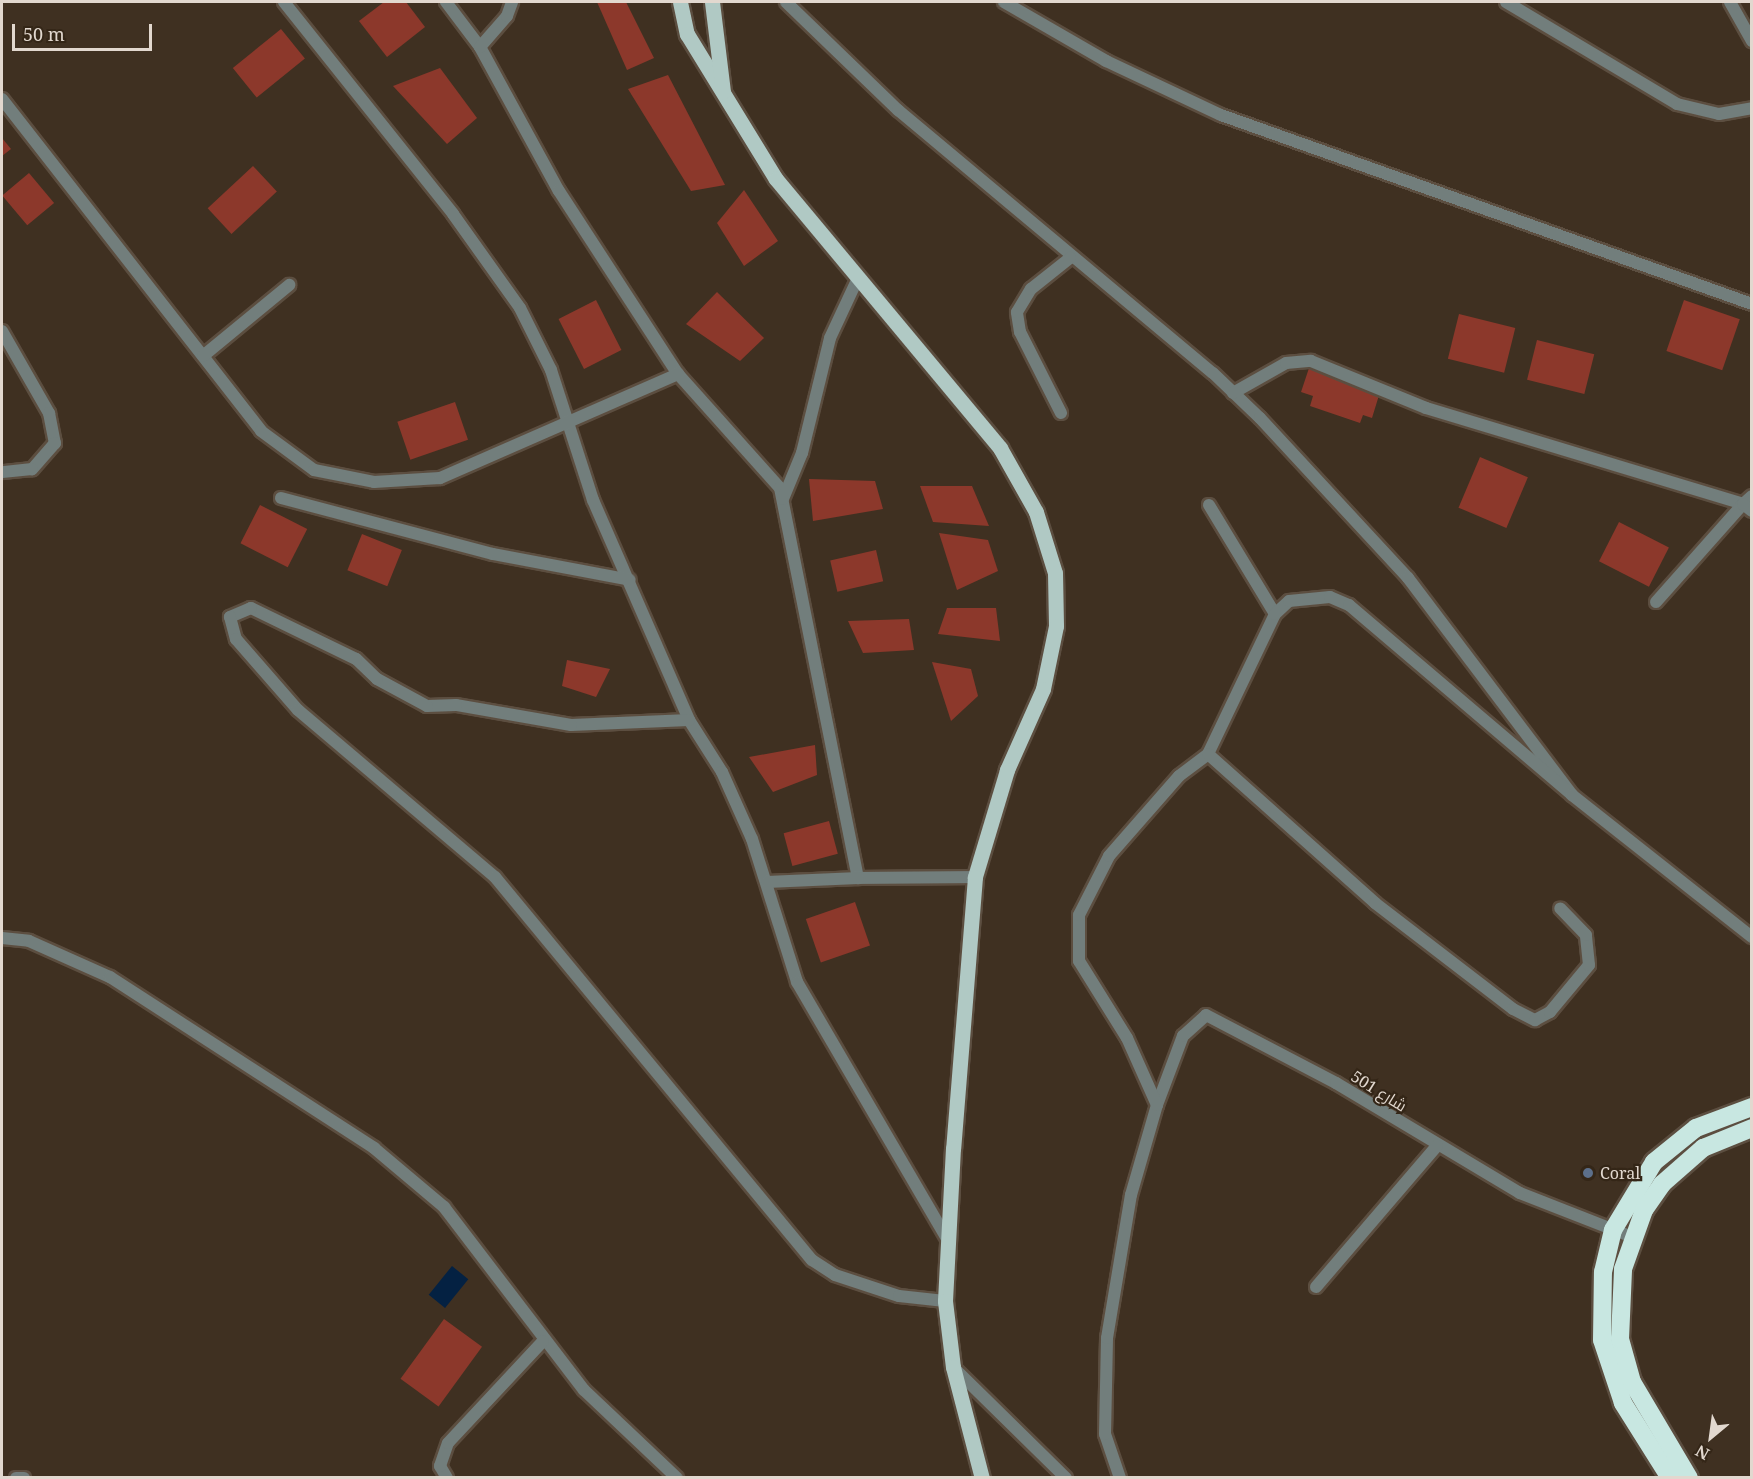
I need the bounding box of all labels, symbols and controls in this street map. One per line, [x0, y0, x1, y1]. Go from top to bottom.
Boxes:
scale bar [15, 12, 154, 50]
text: 50 m [23, 22, 65, 46]
street label: شارع 501 [1348, 1066, 1410, 1116]
place label: Coral [1600, 1163, 1640, 1183]
marker: Coral [1581, 1166, 1595, 1180]
north arrow [1681, 1407, 1741, 1467]
text: N [1691, 1440, 1713, 1465]

